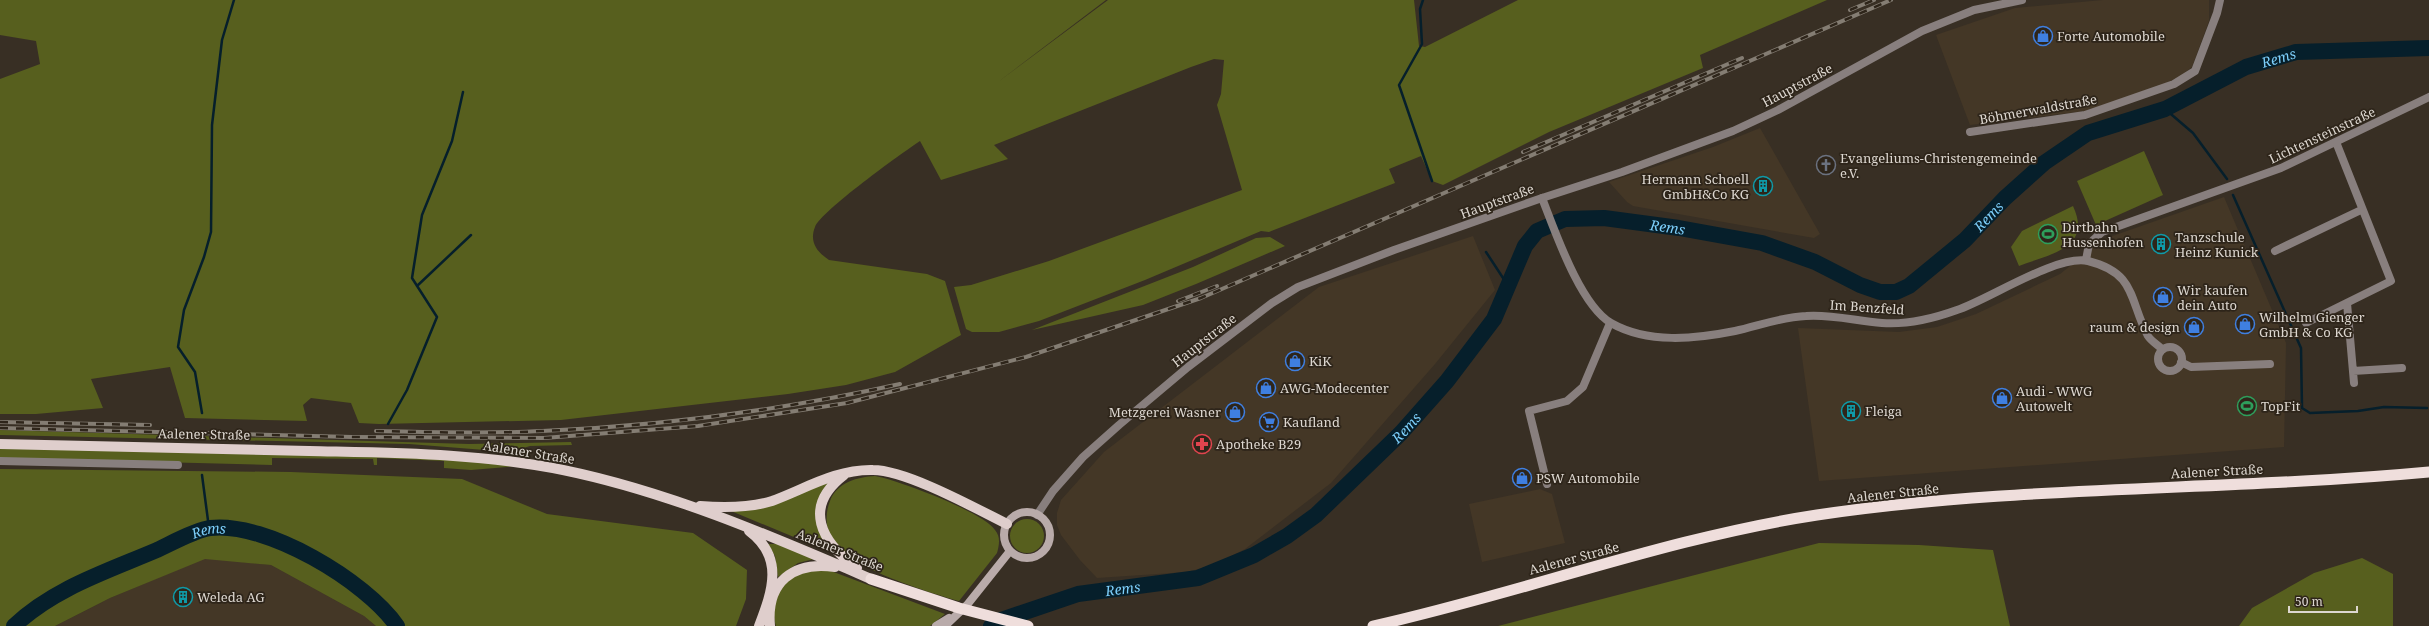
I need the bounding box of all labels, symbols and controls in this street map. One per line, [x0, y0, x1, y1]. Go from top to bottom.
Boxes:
shop icon: Forte Automobile [2032, 25, 2054, 47]
place label: Forte Automobile [2057, 27, 2165, 45]
water label: Rems [2258, 43, 2299, 72]
street label: Hauptstraße [1759, 59, 1835, 111]
street label: Böhmerwaldstraße [1978, 90, 2098, 128]
street label: Lichtensteinstraße [2266, 102, 2378, 168]
place label: Evangeliums-Christengemeinde e.V. [1840, 149, 2037, 182]
church icon: Evangeliums-Christengemeinde e.V. [1815, 154, 1837, 176]
place label: Hermann Schoell GmbH&Co KG [1642, 170, 1750, 203]
building icon: Hermann Schoell GmbH&Co KG [1752, 175, 1774, 197]
street label: Hauptstraße [1458, 179, 1536, 223]
water label: Rems [1968, 196, 2007, 236]
water label: Rems [1648, 215, 1687, 239]
place label: Dirtbahn Hussenhofen [2062, 218, 2144, 251]
sports icon: Dirtbahn Hussenhofen [2037, 223, 2059, 245]
place label: Tanzschule Heinz Kunick [2175, 228, 2259, 261]
building icon: Tanzschule Heinz Kunick [2150, 233, 2172, 255]
place label: Wir kaufen dein Auto [2177, 281, 2248, 314]
shop icon: Wir kaufen dein Auto [2152, 286, 2174, 308]
street label: Im Benzfeld [1829, 295, 1905, 319]
place label: Wilhelm Gienger GmbH & Co KG [2259, 308, 2365, 341]
street label: Hauptstraße [1168, 309, 1240, 371]
shop icon: Wilhelm Gienger GmbH & Co KG [2234, 313, 2256, 335]
shop icon: raum & design [2183, 316, 2205, 338]
place label: raum & design [2090, 318, 2181, 336]
shop icon: KiK [1284, 350, 1306, 372]
place label: KiK [1309, 352, 1332, 370]
shop icon: AWG-Modecenter [1255, 377, 1277, 399]
place label: AWG-Modecenter [1280, 379, 1389, 397]
place label: Audi - WWG Autowelt [2016, 382, 2093, 415]
shop icon: Audi - WWG Autowelt [1991, 387, 2013, 409]
sports icon: TopFit [2236, 395, 2258, 417]
place label: TopFit [2261, 397, 2301, 415]
building icon: Fleiga [1840, 400, 1862, 422]
shop icon: Metzgerei Wasner [1224, 401, 1246, 423]
place label: Fleiga [1865, 402, 1902, 420]
place label: Metzgerei Wasner [1109, 403, 1221, 421]
water label: Rems [1386, 408, 1425, 448]
supermarket icon: Kaufland [1258, 411, 1280, 433]
place label: Kaufland [1283, 413, 1340, 431]
street label: Aalener Straße [158, 424, 250, 444]
pharmacy icon: Apotheke B29 [1191, 433, 1213, 455]
place label: Apotheke B29 [1216, 435, 1301, 453]
street label: Aalener Straße [482, 436, 576, 468]
street label: Aalener Straße [2170, 460, 2264, 482]
shop icon: PSW Automobile [1511, 467, 1533, 489]
place label: PSW Automobile [1536, 469, 1640, 487]
street label: Aalener Straße [1846, 479, 1940, 507]
water label: Rems [188, 518, 227, 543]
street label: Aalener Straße [794, 524, 886, 576]
street label: Aalener Straße [1527, 537, 1621, 579]
water label: Rems [1103, 576, 1142, 600]
building icon: Weleda AG [172, 586, 194, 608]
place label: Weleda AG [197, 588, 265, 606]
scale bar [2289, 588, 2357, 614]
text: 50 m [2295, 593, 2323, 610]

